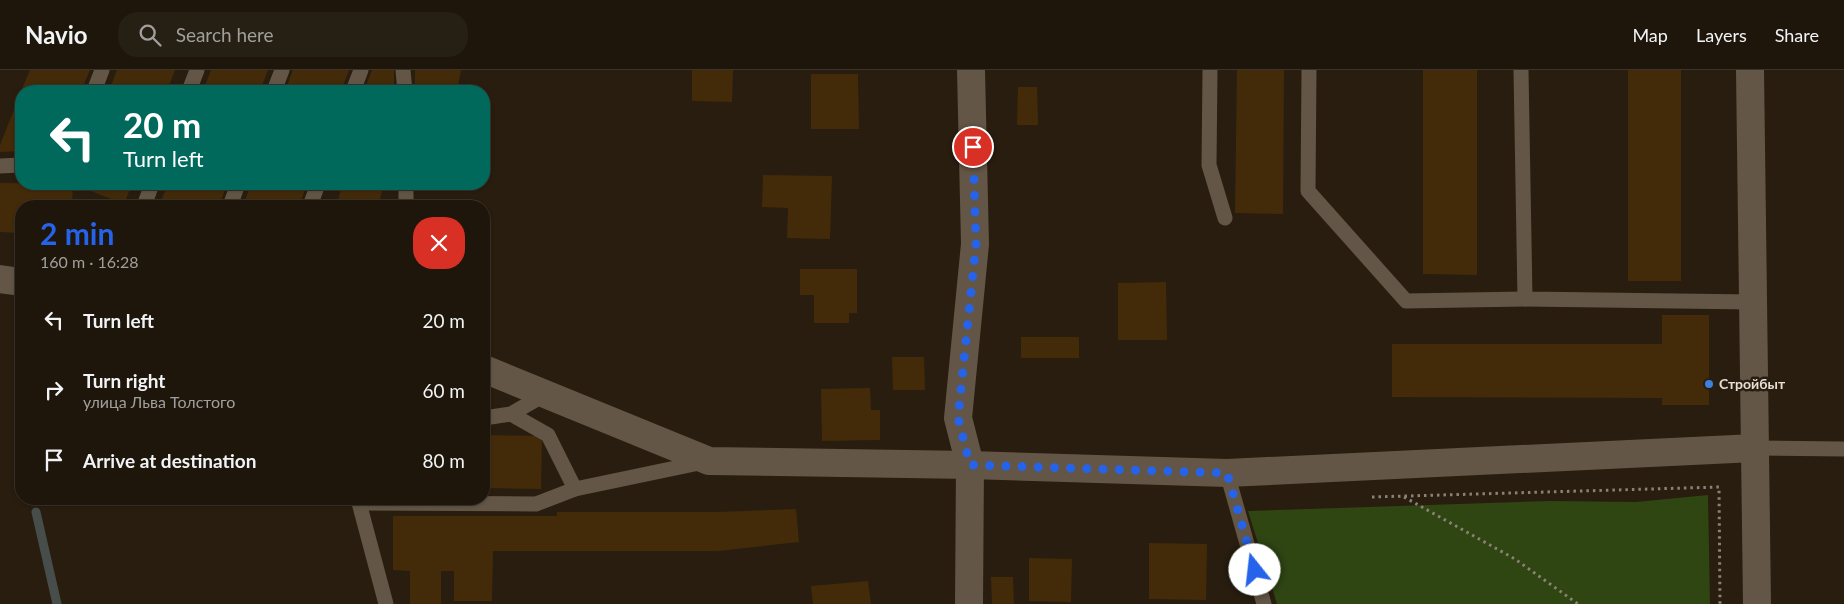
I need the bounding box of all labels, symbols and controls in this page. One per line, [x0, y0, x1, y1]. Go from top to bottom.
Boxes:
search box [118, 12, 468, 57]
text: Navio [25, 20, 88, 49]
icon: search [136, 21, 164, 49]
text: Search here [176, 23, 274, 46]
text: Map [1632, 24, 1668, 46]
text: Layers [1696, 24, 1747, 46]
text: Share [1775, 24, 1819, 46]
text: 20 m [123, 103, 201, 145]
icon: left [40, 105, 105, 170]
pin [952, 126, 994, 168]
icon: arrive [959, 133, 987, 161]
text: Turn left [123, 145, 204, 172]
text: 2 min [40, 215, 114, 251]
button: close [413, 217, 465, 269]
text: 160 m · 16:28 [40, 252, 139, 271]
icon: left [40, 306, 68, 334]
text: Turn left [83, 309, 154, 332]
text: 20 m [422, 309, 465, 332]
text: Turn right [83, 369, 165, 392]
place label: Стройбыт [1719, 375, 1786, 392]
icon: right [40, 376, 68, 404]
marker: Стройбыт [1703, 378, 1715, 390]
text: 60 m [422, 379, 465, 402]
text: улица Льва Толстого [83, 392, 235, 411]
icon: arrive [40, 446, 68, 474]
text: Arrive at destination [83, 449, 256, 472]
text: 80 m [422, 449, 465, 472]
position arrow [1228, 543, 1280, 595]

